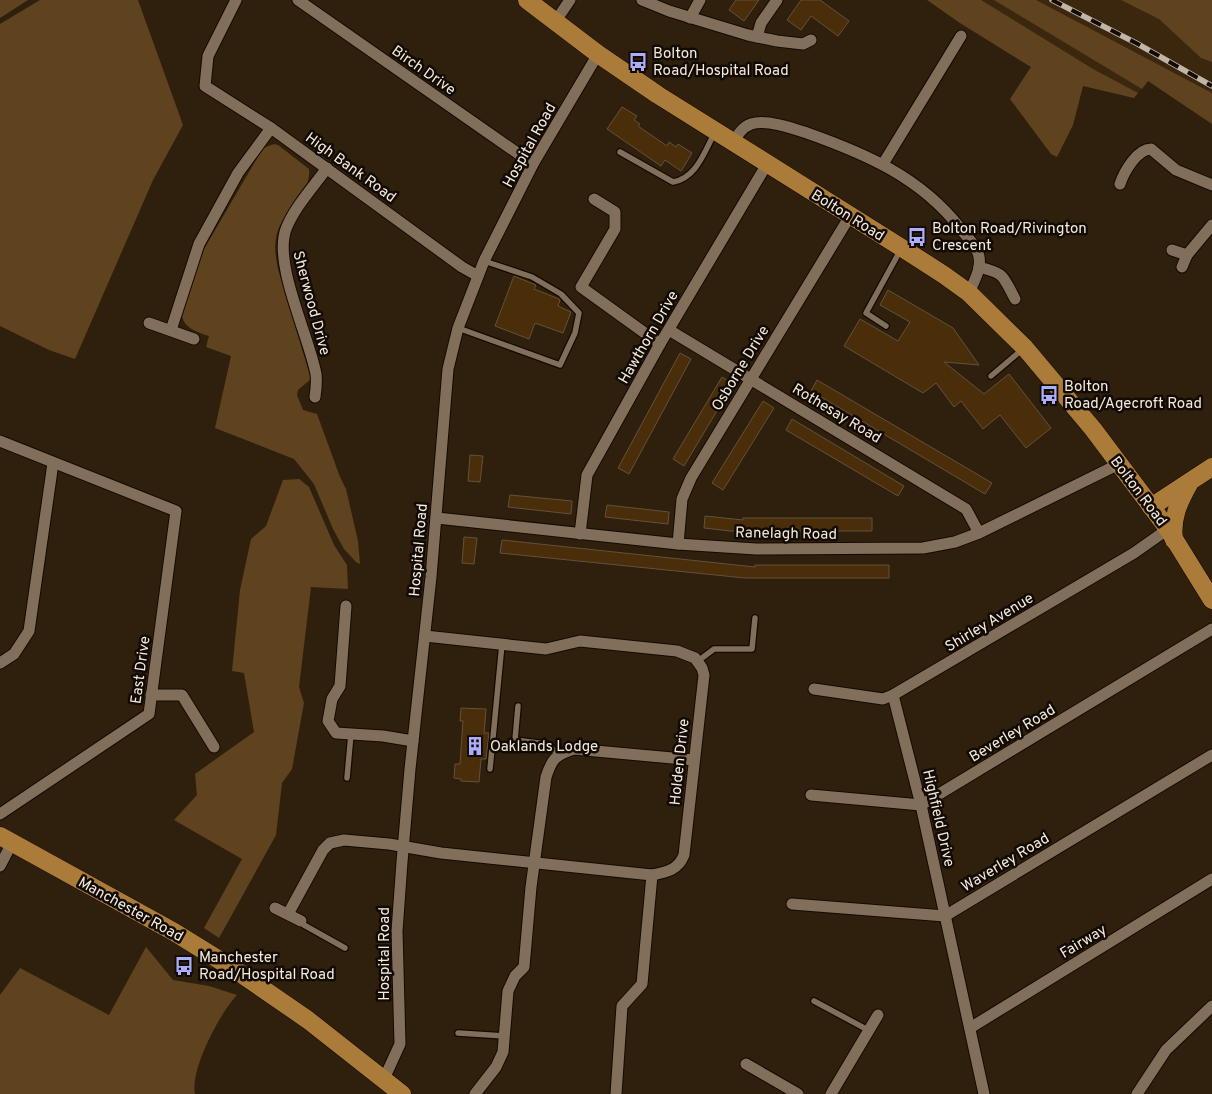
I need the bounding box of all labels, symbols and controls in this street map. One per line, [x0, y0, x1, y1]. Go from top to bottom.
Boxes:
street label: Birch Drive [387, 42, 459, 100]
place label: Bolton Road/Hospital Road [653, 45, 789, 81]
bus stop icon: Bolton Road/Hospital Road [627, 51, 649, 73]
street label: Hospital Road [499, 100, 561, 191]
street label: High Bank Road [301, 129, 399, 207]
street label: Bolton Road [807, 186, 887, 246]
place label: Bolton Road/Rivington Crescent [932, 220, 1087, 256]
bus stop icon: Bolton Road/Rivington Crescent [906, 226, 928, 248]
street label: Sherwood Drive [288, 249, 334, 358]
street label: Hawthorn Drive [615, 288, 684, 388]
street label: Osborne Drive [708, 323, 774, 415]
place label: Bolton Road/Agecroft Road [1064, 378, 1202, 414]
street label: Rothesay Road [788, 380, 884, 448]
bus stop icon: Bolton Road/Agecroft Road [1038, 384, 1060, 406]
street label: Bolton Road [1105, 453, 1170, 531]
street label: Hospital Road [406, 503, 433, 598]
street label: Ranelagh Road [735, 524, 837, 545]
street label: Shirley Avenue [942, 589, 1037, 657]
street label: East Drive [127, 635, 156, 705]
street label: Beverley Road [966, 701, 1059, 767]
street label: Holden Drive [666, 718, 694, 806]
building icon: Oaklands Lodge [464, 735, 486, 757]
place label: Oaklands Lodge [490, 738, 598, 757]
street label: Highfield Drive [917, 768, 958, 869]
street label: Waverley Road [958, 830, 1053, 897]
street label: Manchester Road [74, 874, 186, 947]
street label: Hospital Road [376, 907, 395, 1001]
street label: Fairway [1057, 921, 1111, 964]
place label: Manchester Road/Hospital Road [199, 949, 335, 985]
bus stop icon: Manchester Road/Hospital Road [173, 955, 195, 977]

